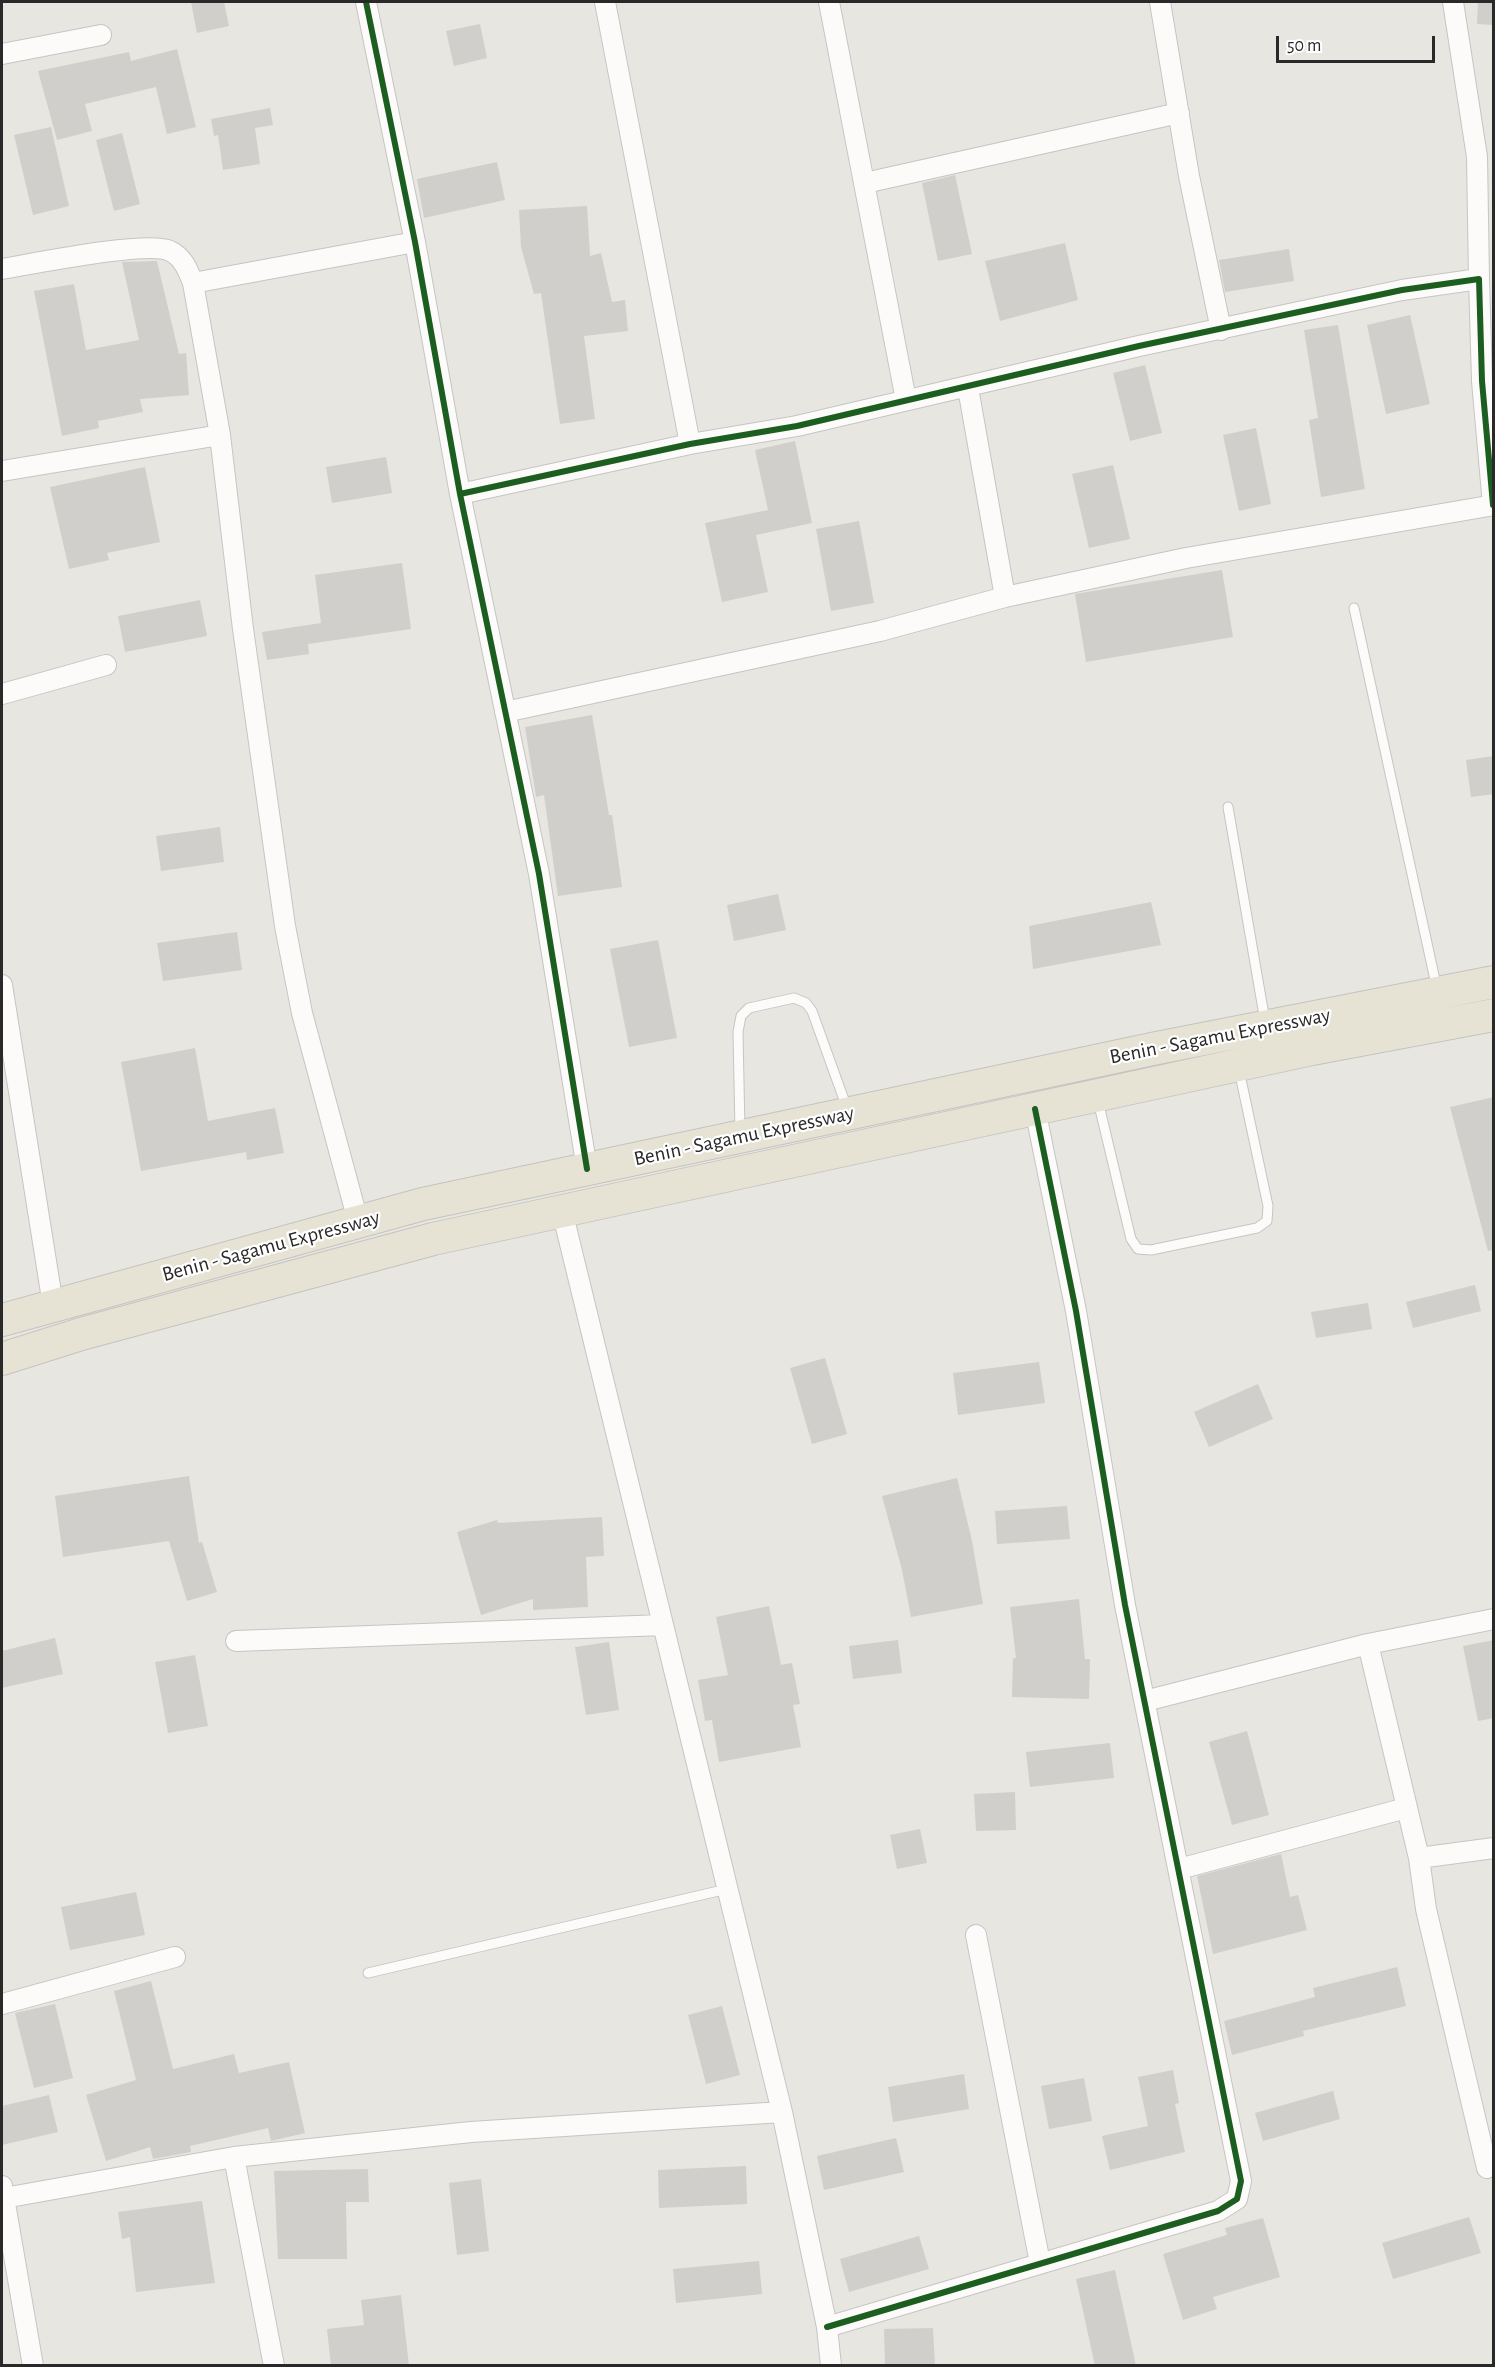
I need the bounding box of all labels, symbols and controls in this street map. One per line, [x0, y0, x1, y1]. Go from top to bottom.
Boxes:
scale bar [1279, 24, 1438, 62]
text: 50 m [1287, 37, 1321, 55]
street label: Benin - Sagamu Expressway [1107, 1002, 1333, 1070]
street label: Benin - Sagamu Expressway [632, 1100, 856, 1172]
street label: Benin - Sagamu Expressway [159, 1205, 383, 1287]

